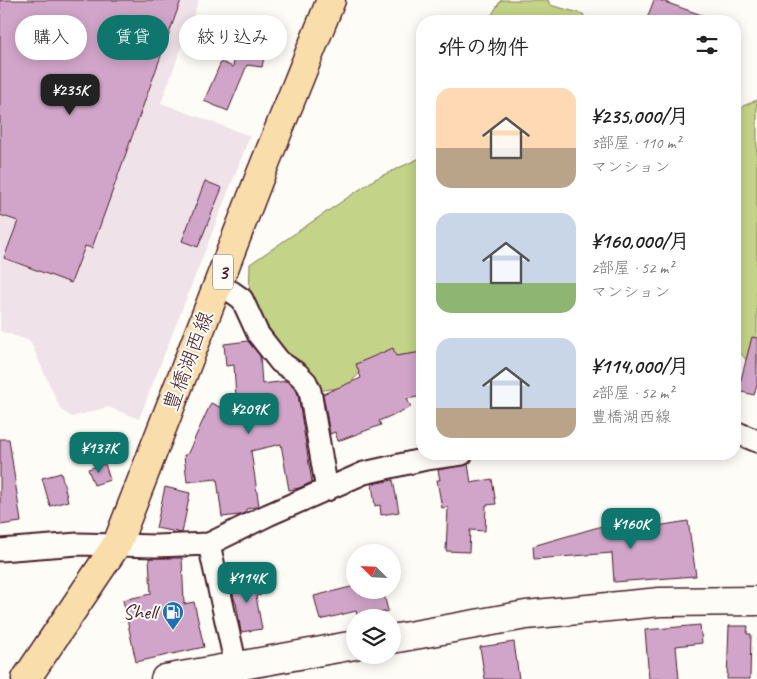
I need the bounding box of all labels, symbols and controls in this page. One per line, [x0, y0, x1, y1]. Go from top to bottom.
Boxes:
chip: 購入 [15, 15, 87, 60]
chip: 賃貸 [97, 15, 169, 60]
chip: 絞り込み [179, 15, 287, 60]
icon: filters [693, 31, 721, 59]
text: 5件の物件 [436, 34, 529, 60]
pin: ¥235K [35, 74, 105, 116]
text: ¥235K [52, 80, 88, 100]
text: ¥235,000/月 [591, 103, 689, 129]
icon: home [476, 108, 536, 168]
text: 3部屋 · 110 m² [591, 133, 681, 153]
text: マンション [591, 157, 670, 177]
text: ¥160,000/月 [591, 228, 690, 254]
icon: home [476, 233, 536, 293]
road number: 3 [213, 254, 233, 290]
text: 2部屋 · 52 m² [591, 258, 673, 278]
text: マンション [591, 282, 670, 302]
street label: 豊橋湖西線 [157, 307, 219, 415]
text: ¥114,000/月 [591, 353, 689, 379]
icon: home [476, 358, 536, 418]
text: 2部屋 · 52 m² [591, 383, 673, 403]
pin: ¥209K [214, 392, 284, 435]
text: ¥209K [231, 399, 267, 419]
text: 豊橋湖西線 [591, 407, 671, 427]
pin: ¥137K [64, 432, 134, 474]
text: ¥137K [81, 438, 117, 458]
pin: ¥160K [596, 508, 666, 550]
text: ¥160K [612, 514, 650, 534]
north arrow [346, 544, 401, 599]
map controls [346, 544, 401, 664]
pin: ¥114K [212, 562, 282, 604]
text: ¥114K [229, 568, 265, 588]
place label: Shell [123, 599, 160, 625]
fuel station icon: Shell [161, 600, 185, 631]
button: layers [346, 609, 401, 664]

